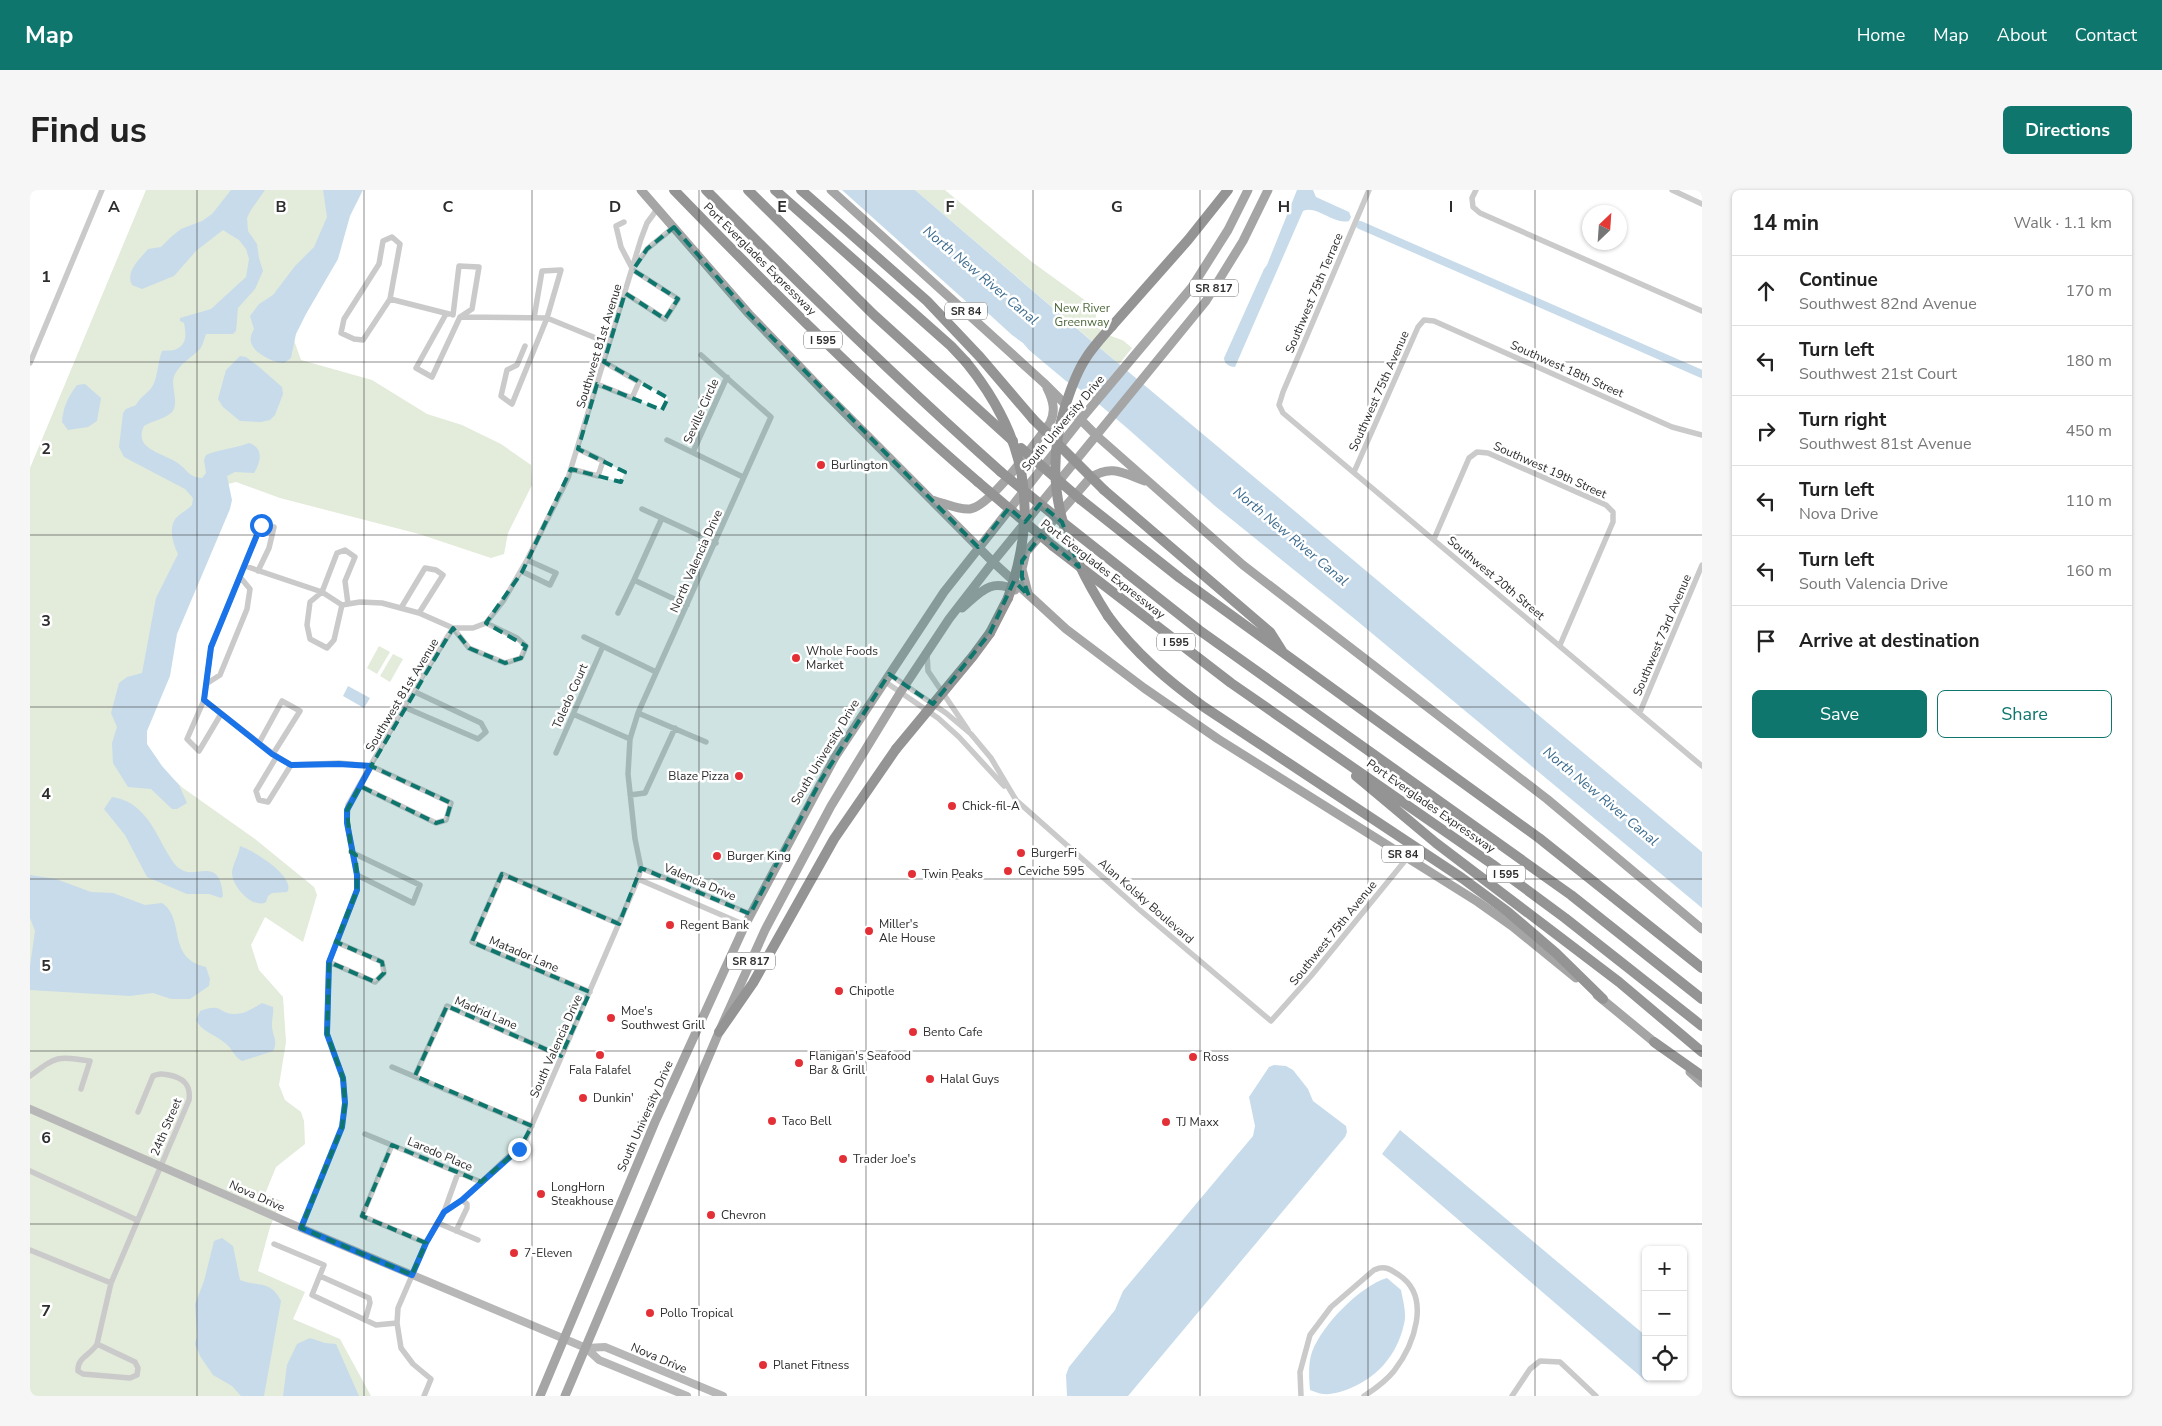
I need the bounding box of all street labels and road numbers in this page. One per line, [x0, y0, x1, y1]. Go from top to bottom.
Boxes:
street label: Port Everglades Expressway [701, 200, 819, 318]
street label: Southwest 75th Terrace [1281, 230, 1347, 356]
road number: SR 817 [1190, 280, 1238, 296]
street label: Southwest 81st Avenue [572, 282, 626, 410]
road number: SR 84 [945, 302, 987, 320]
street label: Southwest 75th Avenue [1345, 328, 1413, 454]
road number: I 595 [804, 332, 842, 348]
street label: Southwest 18th Street [1508, 337, 1627, 402]
street label: South University Drive [1018, 372, 1108, 474]
street label: Seville Circle [680, 376, 722, 446]
street label: Southwest 19th Street [1491, 438, 1610, 503]
street label: North Valencia Drive [666, 507, 726, 615]
street label: Port Everglades Expressway [1038, 515, 1169, 623]
street label: Southwest 20th Street [1444, 533, 1549, 624]
street label: Southwest 73rd Avenue [1629, 572, 1695, 698]
road number: I 595 [1157, 634, 1195, 651]
street label: Southwest 81st Avenue [362, 635, 442, 755]
street label: Toledo Court [549, 660, 592, 731]
street label: South University Drive [787, 696, 863, 808]
street label: Port Everglades Expressway [1364, 755, 1499, 857]
road number: SR 84 [1382, 846, 1424, 862]
street label: Alan Kolsky Boulevard [1095, 855, 1197, 947]
street label: Valencia Drive [661, 859, 739, 904]
road number: I 595 [1487, 866, 1525, 882]
street label: Southwest 75th Avenue [1286, 877, 1380, 989]
street label: Matador Lane [487, 932, 561, 976]
road number: SR 817 [727, 952, 775, 969]
street label: South Valencia Drive [526, 992, 586, 1100]
street label: Madrid Lane [452, 993, 520, 1033]
street label: South University Drive [613, 1058, 677, 1174]
street label: 24th Street [147, 1095, 186, 1158]
street label: Laredo Place [405, 1133, 475, 1175]
street label: Nova Drive [227, 1177, 287, 1215]
street label: Nova Drive [629, 1339, 689, 1377]

